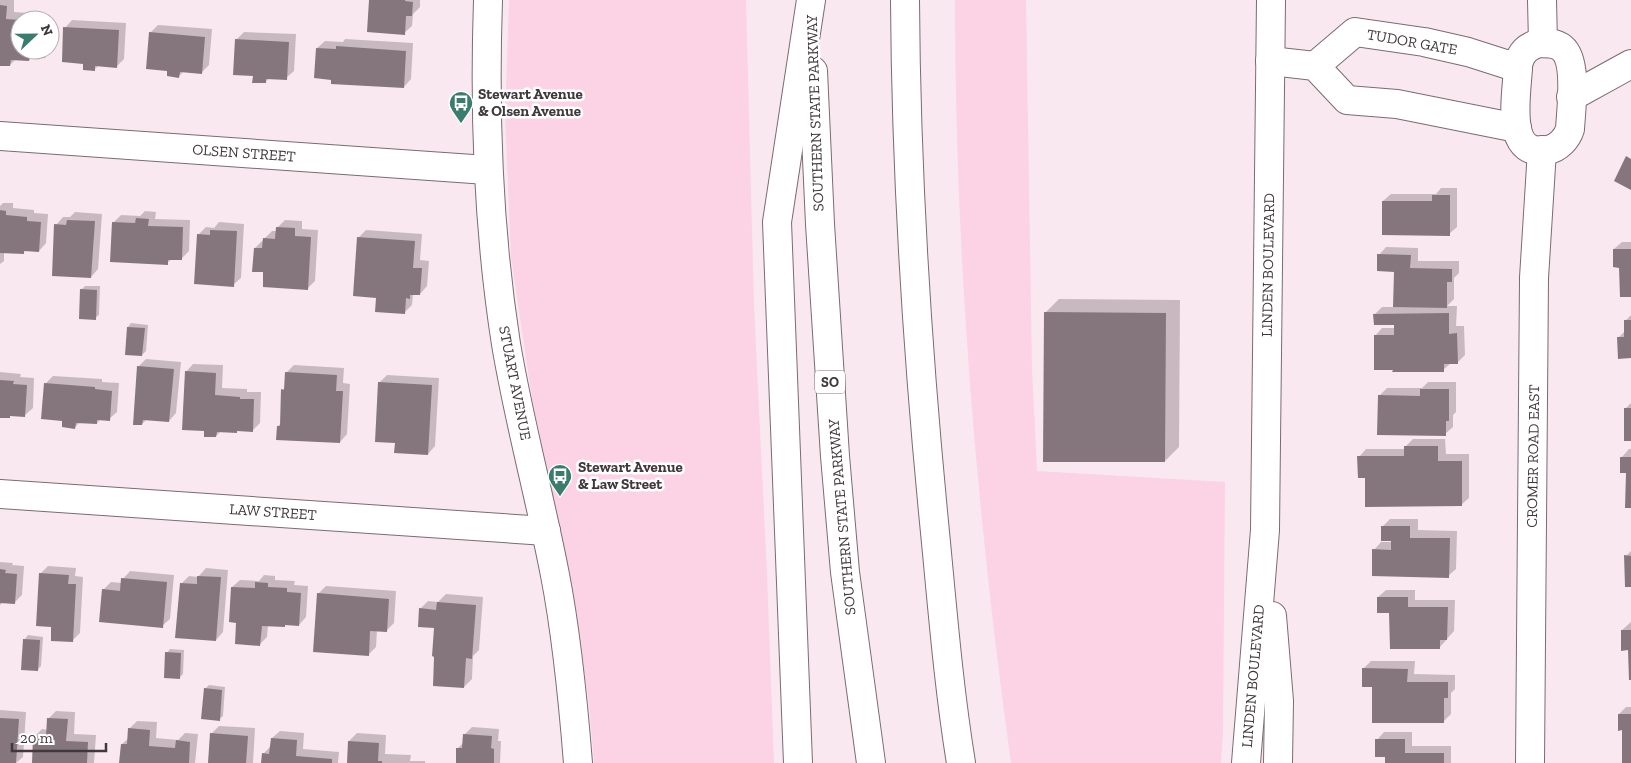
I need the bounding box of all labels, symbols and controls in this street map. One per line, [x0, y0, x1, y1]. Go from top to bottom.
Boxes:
north arrow [10, 10, 60, 60]
street label: SOUTHERN STATE PARKWAY [803, 13, 827, 212]
text: N [37, 22, 57, 39]
street label: TUDOR GATE [1365, 25, 1459, 59]
place label: Stewart Avenue & Olsen Avenue [478, 85, 583, 120]
bus stop icon: Stewart Avenue & Olsen Avenue [448, 90, 474, 124]
street label: OLSEN STREET [192, 140, 296, 166]
street label: LINDEN BOULEVARD [1258, 193, 1278, 337]
street label: STUART AVENUE [495, 324, 535, 442]
road number: SO [815, 371, 845, 394]
street label: CROMER ROAD EAST [1523, 384, 1543, 528]
street label: SOUTHERN STATE PARKWAY [824, 417, 860, 616]
place label: Stewart Avenue & Law Street [578, 458, 683, 493]
bus stop icon: Stewart Avenue & Law Street [547, 463, 573, 497]
street label: LAW STREET [229, 500, 317, 524]
street label: LINDEN BOULEVARD [1238, 604, 1268, 748]
scale bar [12, 720, 106, 752]
text: 20 m [20, 729, 53, 747]

